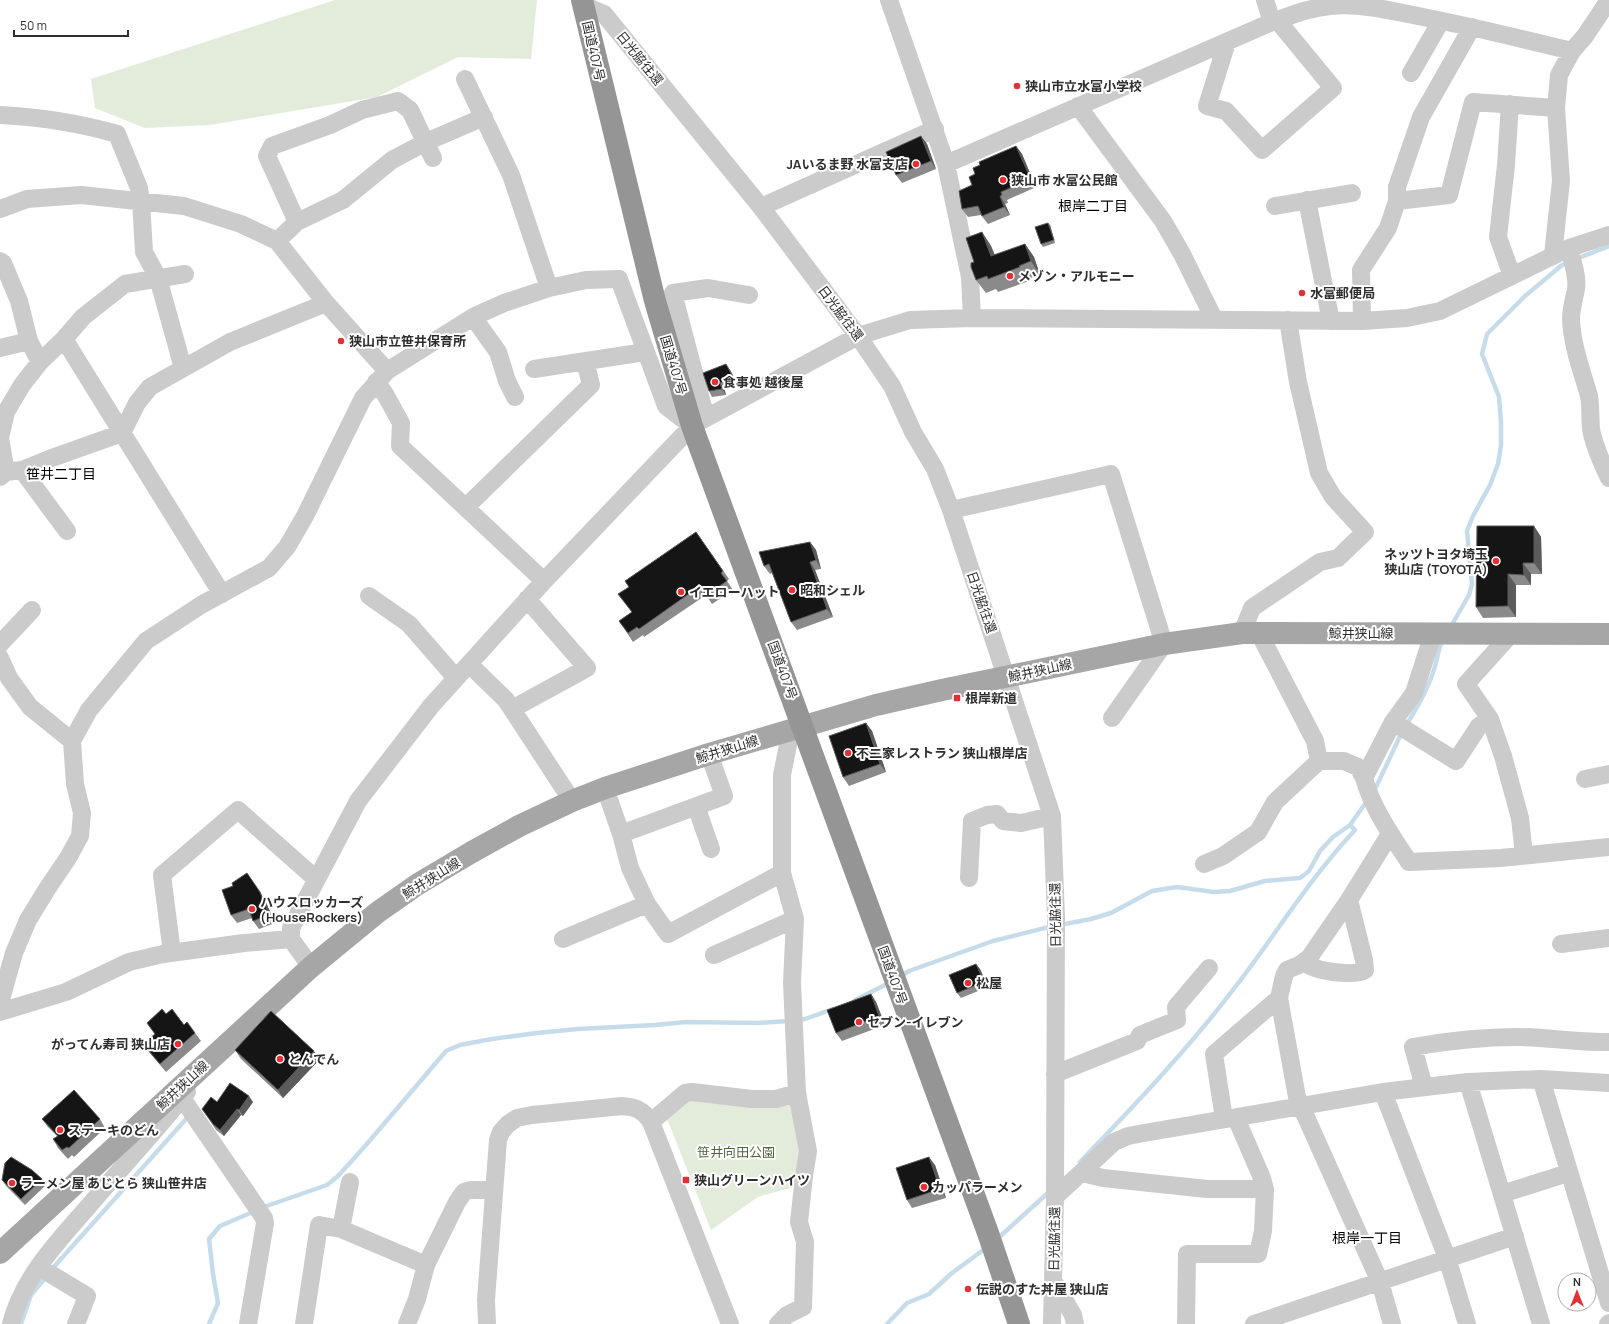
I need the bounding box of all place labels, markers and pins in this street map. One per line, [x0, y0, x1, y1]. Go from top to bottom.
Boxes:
place label: 狭山市立水富小学校 [1025, 77, 1142, 95]
marker: 狭山市立水富小学校 [1012, 81, 1022, 91]
place label: JAいるま野 水富支店 [786, 155, 908, 173]
marker: JAいるま野 水富支店 [911, 159, 921, 169]
place label: 狭山市 水富公民館 [1011, 171, 1118, 189]
marker: 狭山市 水富公民館 [998, 175, 1008, 185]
place label: メゾン・アルモニー [1018, 267, 1135, 285]
marker: メゾン・アルモニー [1005, 271, 1015, 281]
place label: 水富郵便局 [1310, 284, 1375, 302]
marker: 水富郵便局 [1297, 288, 1307, 298]
place label: 狭山市立笹井保育所 [349, 332, 466, 350]
marker: 狭山市立笹井保育所 [336, 336, 346, 346]
place label: 食事処 越後屋 [723, 373, 804, 391]
marker: 食事処 越後屋 [710, 377, 720, 387]
place label: ネッツトヨタ埼玉 狭山店 (TOYOTA) [1384, 545, 1488, 578]
marker: ネッツトヨタ埼玉 狭山店 (TOYOTA) [1491, 556, 1501, 566]
place label: 昭和シェル [800, 581, 865, 599]
place label: イエローハット [689, 583, 780, 601]
marker: 昭和シェル [787, 585, 797, 595]
marker: イエローハット [676, 587, 686, 597]
place label: 根岸新道 [965, 689, 1017, 707]
marker: 根岸新道 [952, 693, 962, 703]
place label: 不二家レストラン 狭山根岸店 [856, 744, 1028, 762]
marker: 不二家レストラン 狭山根岸店 [843, 748, 853, 758]
place label: ハウスロッカーズ (HouseRockers) [260, 893, 363, 926]
marker: ハウスロッカーズ (HouseRockers) [247, 904, 257, 914]
place label: 松屋 [976, 974, 1002, 992]
marker: 松屋 [963, 978, 973, 988]
place label: セブン-イレブン [867, 1013, 963, 1031]
marker: セブン-イレブン [854, 1017, 864, 1027]
place label: がってん寿司 狭山店 [51, 1035, 170, 1053]
marker: がってん寿司 狭山店 [173, 1039, 183, 1049]
place label: とんでん [288, 1050, 339, 1068]
marker: とんでん [275, 1054, 285, 1064]
place label: ステーキのどん [68, 1121, 159, 1139]
marker: ステーキのどん [55, 1125, 65, 1135]
place label: 狭山グリーンハイツ [694, 1171, 810, 1189]
place label: ラーメン屋 あじとら 狭山笹井店 [20, 1174, 207, 1192]
marker: 狭山グリーンハイツ [681, 1175, 691, 1185]
marker: ラーメン屋 あじとら 狭山笹井店 [7, 1178, 17, 1188]
place label: カッパラーメン [932, 1178, 1022, 1196]
marker: カッパラーメン [919, 1182, 929, 1192]
place label: 伝説のすた丼屋 狭山店 [976, 1280, 1109, 1298]
marker: 伝説のすた丼屋 狭山店 [963, 1284, 973, 1294]

